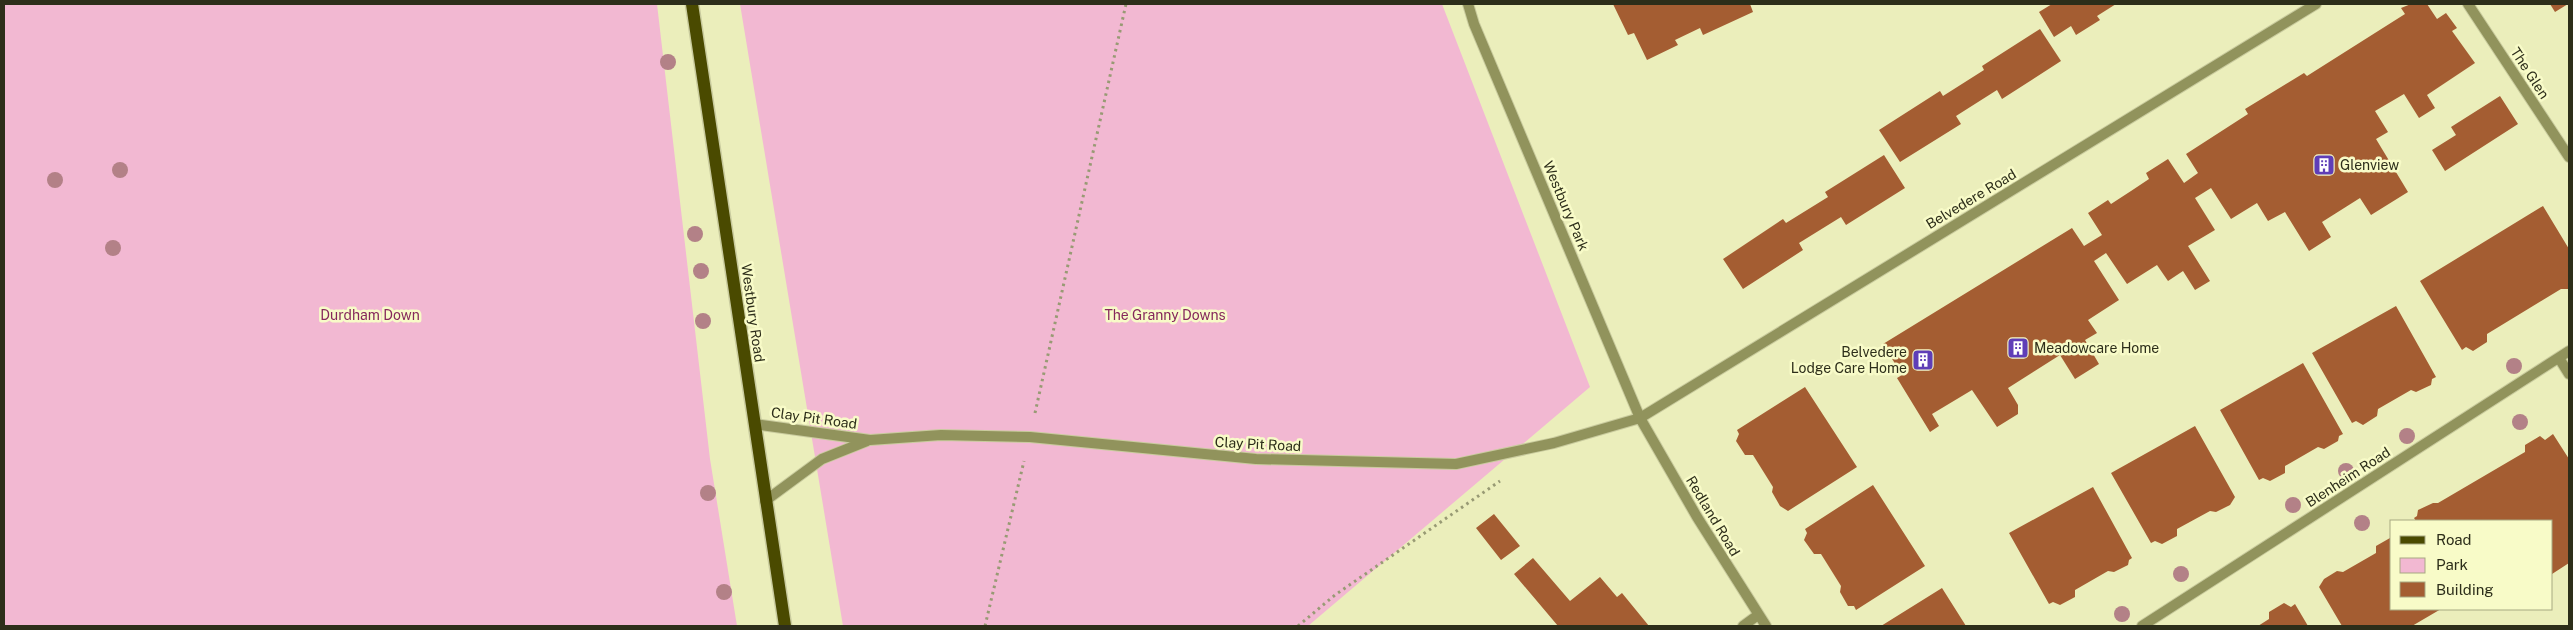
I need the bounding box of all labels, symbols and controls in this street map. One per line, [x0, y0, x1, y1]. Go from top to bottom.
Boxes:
street label: The Glen [2508, 44, 2552, 102]
building icon: Glenview [2312, 153, 2336, 177]
place label: Glenview [2340, 157, 2399, 173]
street label: Westbury Park [1540, 159, 1592, 253]
street label: Belvedere Road [1923, 166, 2019, 232]
street label: Westbury Road [738, 263, 768, 363]
park label: Durdham Down [320, 307, 420, 323]
park label: The Granny Downs [1104, 307, 1226, 323]
building icon: Meadowcare Home [2006, 336, 2030, 360]
place label: Meadowcare Home [2034, 340, 2159, 356]
place label: Belvedere Lodge Care Home [1791, 344, 1907, 376]
building icon: Belvedere Lodge Care Home [1911, 348, 1935, 372]
street label: Clay Pit Road [770, 404, 858, 432]
street label: Clay Pit Road [1214, 434, 1302, 454]
street label: Blenheim Road [2303, 444, 2393, 510]
street label: Redland Road [1683, 473, 1743, 559]
legend [2390, 520, 2553, 610]
text: Road [2436, 531, 2472, 548]
text: Park [2436, 556, 2468, 573]
text: Building [2436, 581, 2494, 598]

